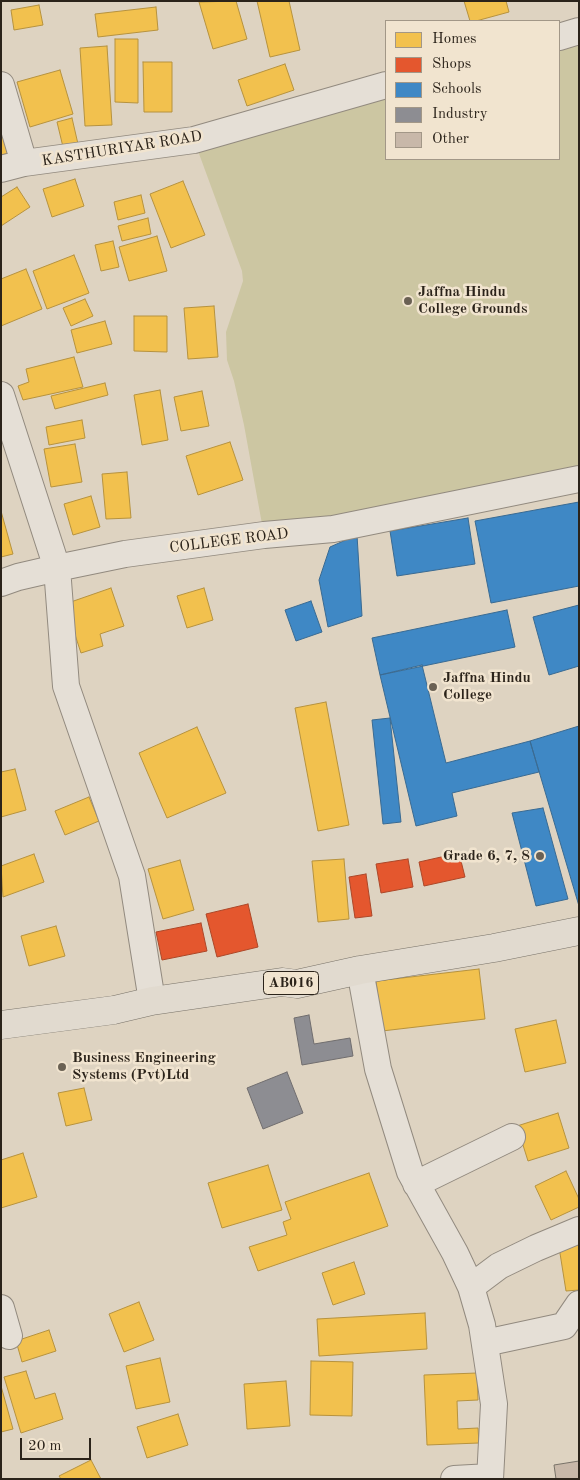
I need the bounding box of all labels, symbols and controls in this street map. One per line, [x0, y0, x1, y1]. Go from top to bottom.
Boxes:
legend [385, 20, 560, 160]
text: Homes [432, 32, 477, 47]
text: Shops [432, 57, 471, 72]
text: Schools [432, 82, 481, 97]
text: Industry [432, 107, 488, 122]
street label: KASTHURIYAR ROAD [41, 127, 203, 171]
text: Other [432, 132, 469, 147]
place label: Jaffna Hindu College Grounds [418, 283, 527, 318]
marker: Jaffna Hindu College Grounds [402, 295, 414, 307]
street label: COLLEGE ROAD [168, 525, 290, 557]
place label: Jaffna Hindu College [443, 669, 531, 704]
marker: Jaffna Hindu College [427, 681, 439, 693]
place label: Grade 6, 7, 8 [443, 847, 530, 865]
marker: Grade 6, 7, 8 [534, 850, 546, 862]
road number: AB016 [264, 971, 318, 994]
place label: Business Engineering Systems (Pvt)Ltd [72, 1049, 216, 1084]
marker: Business Engineering Systems (Pvt)Ltd [56, 1061, 68, 1073]
scale bar [22, 1428, 94, 1460]
text: 20 m [28, 1439, 62, 1454]

